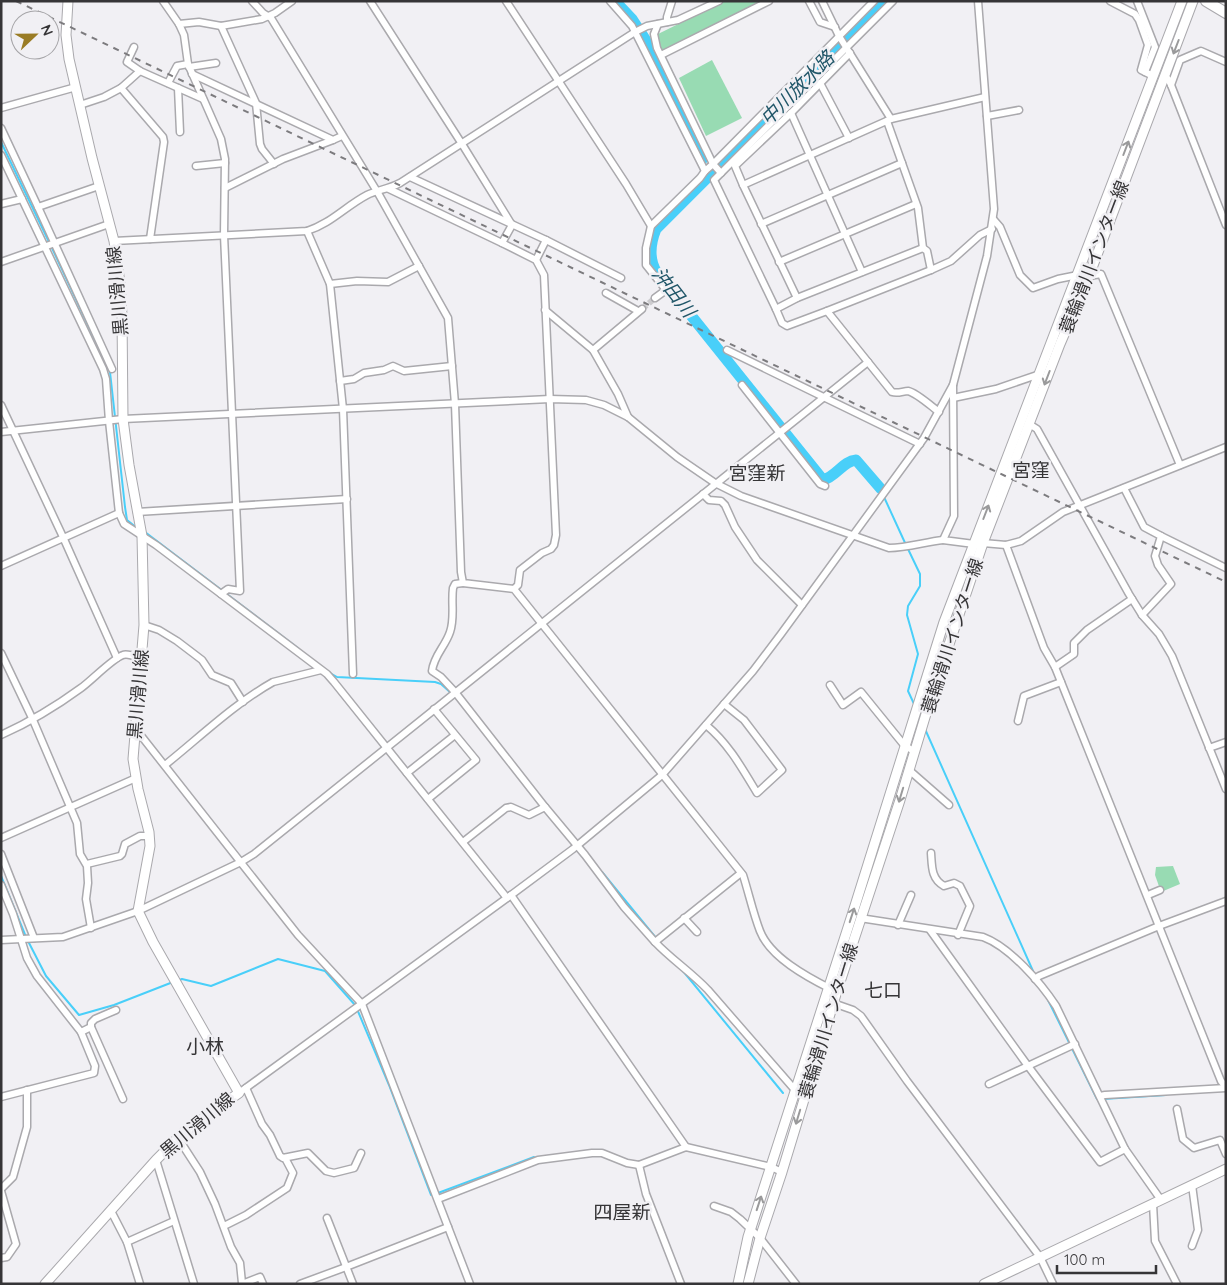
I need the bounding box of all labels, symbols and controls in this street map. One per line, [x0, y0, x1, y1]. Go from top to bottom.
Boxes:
north arrow [10, 10, 60, 60]
text: N [37, 22, 57, 38]
one-way arrow [1170, 39, 1180, 54]
water label: 中川放水路 [755, 45, 840, 130]
one-way arrow [1122, 141, 1131, 156]
street label: 蓑輪滑川インター線 [1054, 177, 1134, 337]
street label: 黒川滑川線 [102, 245, 132, 337]
water label: 沖田川 [647, 262, 702, 323]
one-way arrow [1042, 370, 1051, 385]
district label: 宮窪 [1012, 458, 1050, 482]
district label: 宮窪新 [728, 461, 786, 485]
one-way arrow [982, 505, 991, 520]
street label: 蓑輪滑川インター線 [916, 555, 988, 717]
street label: 黒川滑川線 [123, 648, 153, 740]
one-way arrow [896, 787, 906, 803]
one-way arrow [848, 907, 858, 923]
street label: 蓑輪滑川インター線 [793, 940, 863, 1102]
district label: 七口 [864, 978, 902, 1002]
district label: 小林 [186, 1034, 224, 1058]
street label: 黒川滑川線 [155, 1087, 239, 1163]
one-way arrow [793, 1108, 803, 1124]
one-way arrow [755, 1196, 764, 1211]
district label: 四屋新 [593, 1200, 651, 1224]
scale bar [1057, 1242, 1156, 1274]
text: 100 m [1064, 1250, 1105, 1269]

